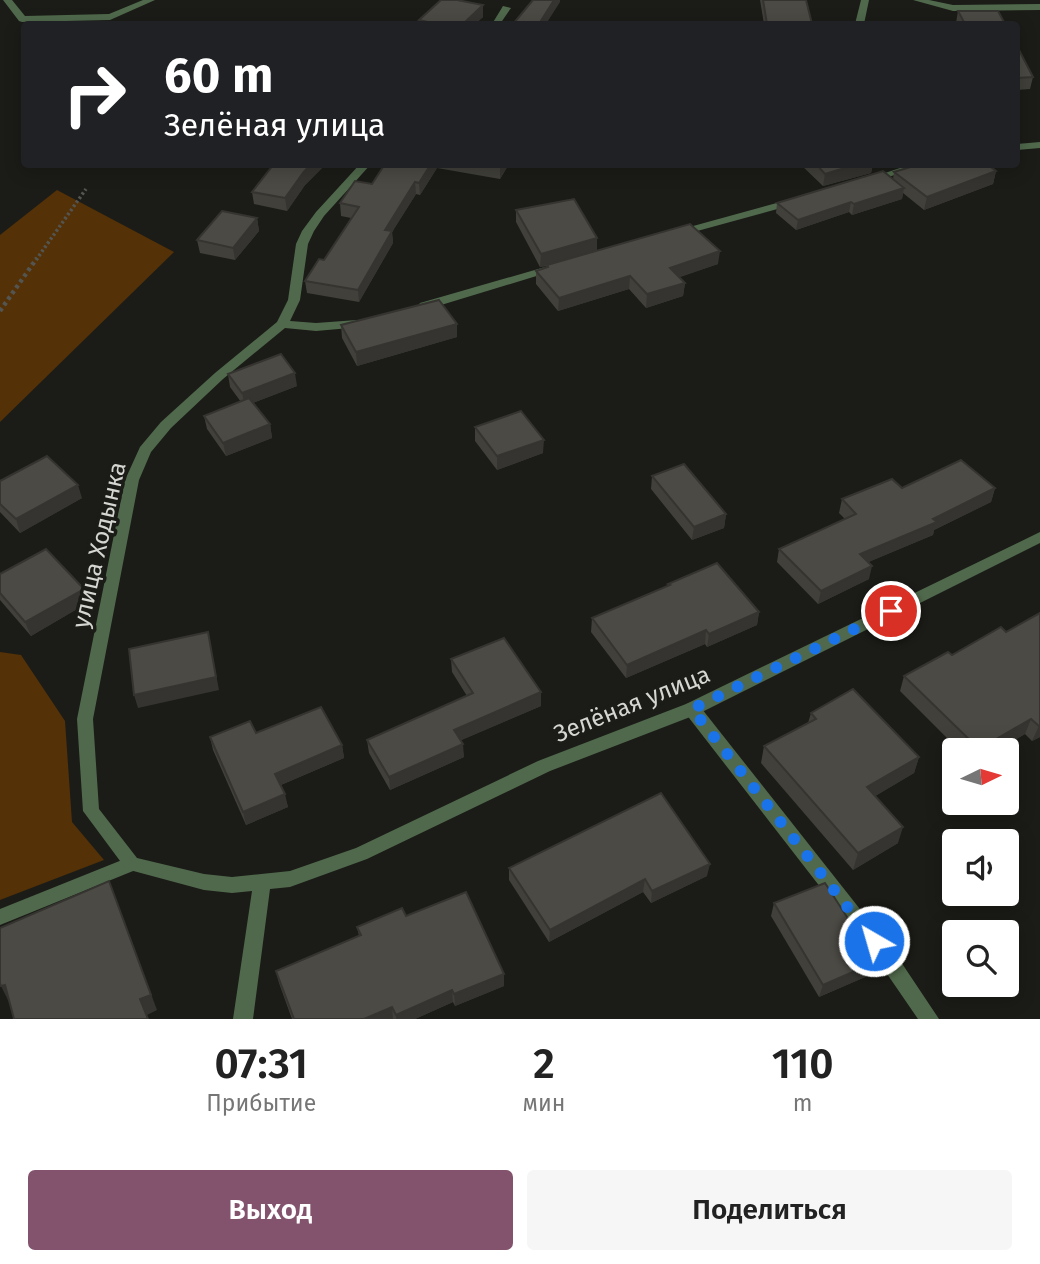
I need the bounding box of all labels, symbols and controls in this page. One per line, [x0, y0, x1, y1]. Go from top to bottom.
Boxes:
text: 60 m [164, 46, 273, 105]
icon: right [49, 49, 140, 140]
text: Зелёная улица [164, 106, 385, 144]
street label: улица Ходынка [66, 459, 132, 631]
pin [861, 581, 921, 641]
icon: arrive [872, 592, 910, 630]
street label: Зелёная улица [550, 660, 714, 748]
north arrow [942, 738, 1018, 816]
map controls [942, 738, 1019, 997]
button: sound [942, 829, 1019, 906]
position arrow [837, 904, 911, 978]
button: search [942, 920, 1019, 997]
text: 07:31 [215, 1039, 308, 1089]
text: 2 [533, 1039, 555, 1089]
text: 110 [772, 1039, 834, 1089]
text: Прибытие [206, 1089, 316, 1117]
text: мин [523, 1089, 565, 1117]
text: m [793, 1089, 813, 1117]
button: Выход [28, 1170, 513, 1250]
button: Поделиться [527, 1170, 1012, 1250]

